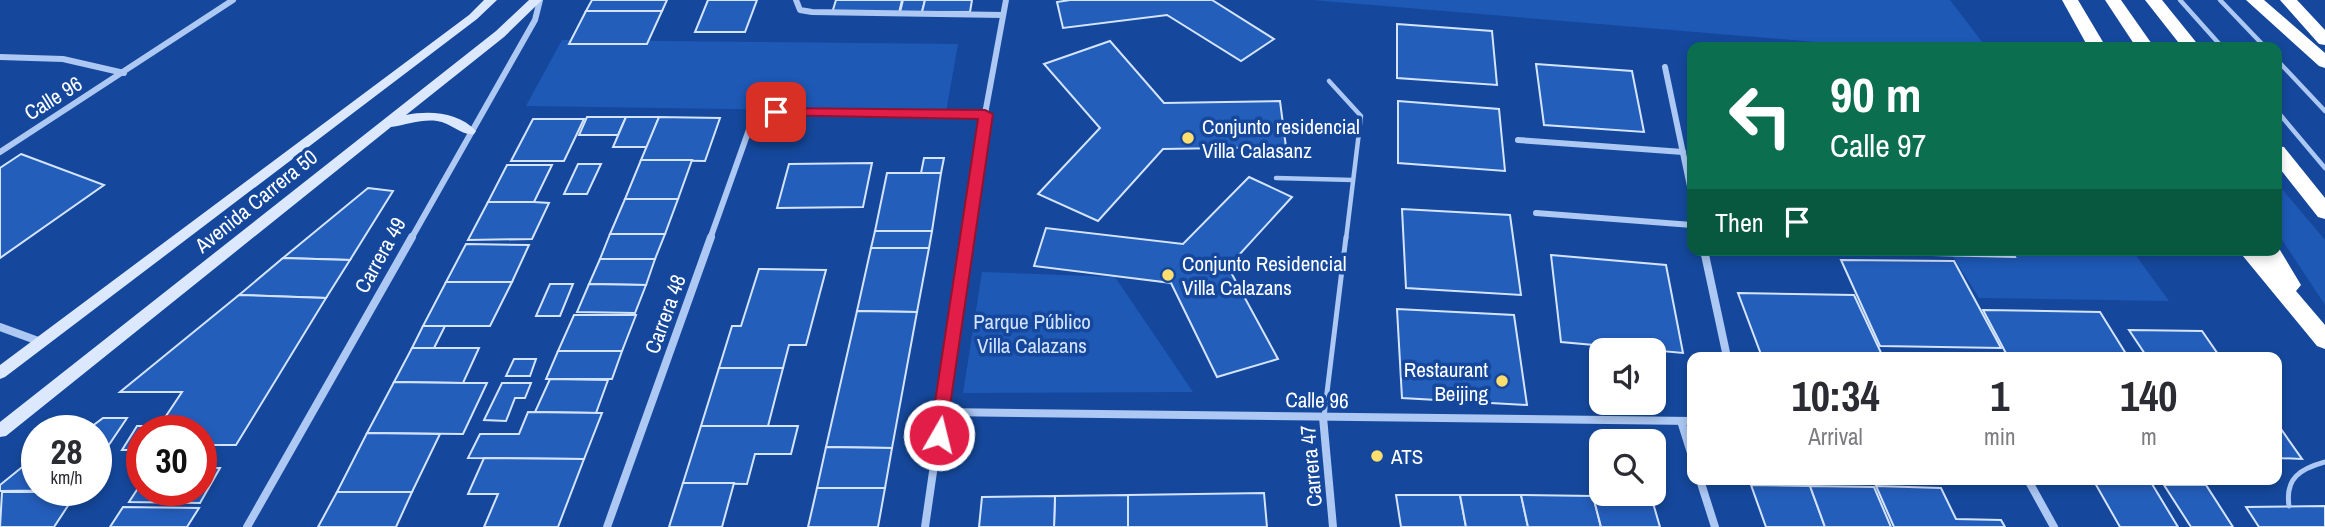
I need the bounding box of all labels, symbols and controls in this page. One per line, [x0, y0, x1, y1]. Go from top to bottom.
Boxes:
text: 90 m [1830, 61, 1922, 127]
street label: Calle 96 [19, 69, 87, 127]
icon: left [1715, 70, 1806, 161]
pin [746, 82, 806, 142]
icon: arrive [757, 93, 795, 131]
place label: Conjunto residencial Villa Calasanz [1202, 112, 1360, 165]
text: Calle 97 [1830, 124, 1926, 167]
marker: Conjunto residencial Villa Calasanz [1180, 130, 1196, 146]
street label: Avenida Carrera 50 [188, 143, 323, 260]
icon: arrive [1778, 203, 1816, 241]
text: Then [1715, 205, 1764, 240]
street label: Carrera 49 [347, 212, 413, 298]
place label: Conjunto Residencial Villa Calazans [1182, 249, 1347, 302]
marker: Conjunto Residencial Villa Calazans [1160, 267, 1176, 283]
street label: Carrera 48 [637, 270, 693, 358]
park label: Parque Público Villa Calazans [973, 307, 1091, 360]
map controls [1589, 338, 1666, 506]
button: sound [1589, 338, 1666, 415]
place label: Restaurant Beijing [1404, 355, 1488, 408]
text: 10:34 [1792, 368, 1880, 424]
text: 1 [1990, 368, 2009, 424]
text: 140 [2120, 368, 2178, 424]
marker: Restaurant Beijing [1494, 373, 1510, 389]
street label: Calle 96 [1285, 385, 1349, 415]
position arrow [902, 398, 976, 472]
speed limit sign: 30 [126, 415, 217, 506]
text: Arrival [1808, 421, 1863, 452]
text: min [1984, 421, 2016, 452]
text: m [2141, 421, 2157, 452]
street label: Carrera 47 [1293, 424, 1329, 508]
text: 28 [51, 428, 82, 475]
button: search [1589, 429, 1666, 506]
place label: ATS [1390, 442, 1423, 471]
marker: ATS [1369, 448, 1385, 464]
text: km/h [51, 465, 83, 490]

